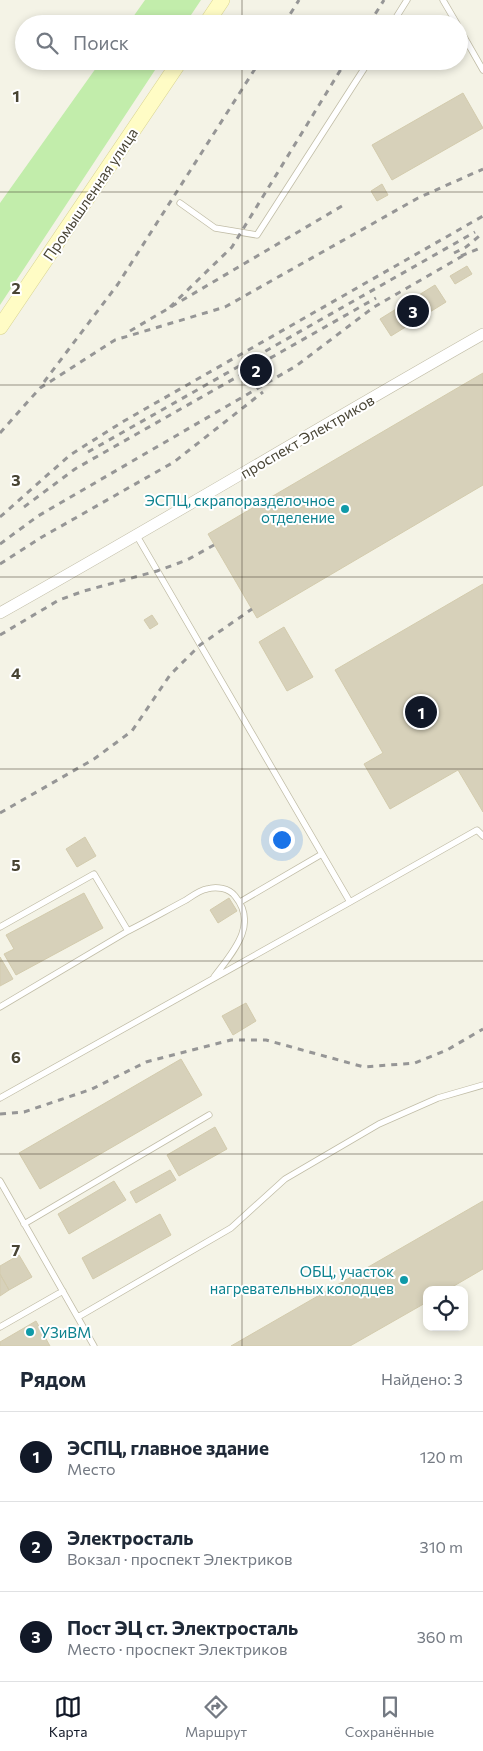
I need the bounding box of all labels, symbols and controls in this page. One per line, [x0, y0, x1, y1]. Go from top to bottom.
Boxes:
search box [15, 15, 468, 70]
icon: search [33, 29, 61, 57]
text: Поиск [73, 31, 129, 54]
text: 1 [12, 86, 20, 105]
street label: Промышленная улица [39, 124, 141, 264]
text: 2 [11, 278, 21, 297]
pin: 3 [397, 292, 429, 330]
pin: 2 [240, 351, 272, 389]
street label: проспект Электриков [237, 390, 377, 482]
text: 3 [11, 470, 21, 489]
place label: ЭСПЦ, скрапоразделочное отделение [144, 491, 335, 526]
marker: ЭСПЦ, скрапоразделочное отделение [339, 503, 351, 515]
text: 4 [11, 663, 21, 682]
pin: 1 [405, 693, 437, 731]
your location [269, 827, 295, 853]
text: 5 [11, 855, 21, 874]
text: 6 [11, 1047, 21, 1066]
text: 7 [12, 1240, 21, 1259]
place label: ОБЦ, участок нагревательных колодцев [210, 1262, 394, 1297]
marker: ОБЦ, участок нагревательных колодцев [398, 1274, 410, 1286]
map controls [423, 1286, 468, 1331]
button: locate [423, 1286, 468, 1331]
place label: УЗиВМ [40, 1323, 91, 1341]
marker: УЗиВМ [24, 1326, 36, 1338]
text: Рядом [20, 1366, 86, 1391]
text: Найдено: 3 [381, 1369, 463, 1388]
text: ЭСПЦ, главное здание [67, 1436, 269, 1459]
text: 1 [32, 1447, 40, 1466]
text: 120 m [420, 1447, 463, 1466]
text: Место [67, 1459, 116, 1478]
text: Электросталь [67, 1526, 194, 1549]
text: 2 [31, 1537, 41, 1556]
text: 310 m [420, 1537, 463, 1556]
text: Вокзал · проспект Электриков [67, 1549, 293, 1568]
text: Пост ЭЦ ст. Электросталь [67, 1616, 298, 1639]
text: 3 [31, 1627, 41, 1646]
text: 360 m [417, 1627, 463, 1646]
text: Место · проспект Электриков [67, 1639, 287, 1658]
tab: Карта [49, 1693, 87, 1740]
tab: Маршрут [185, 1693, 247, 1740]
tab: Сохранённые [345, 1693, 434, 1740]

